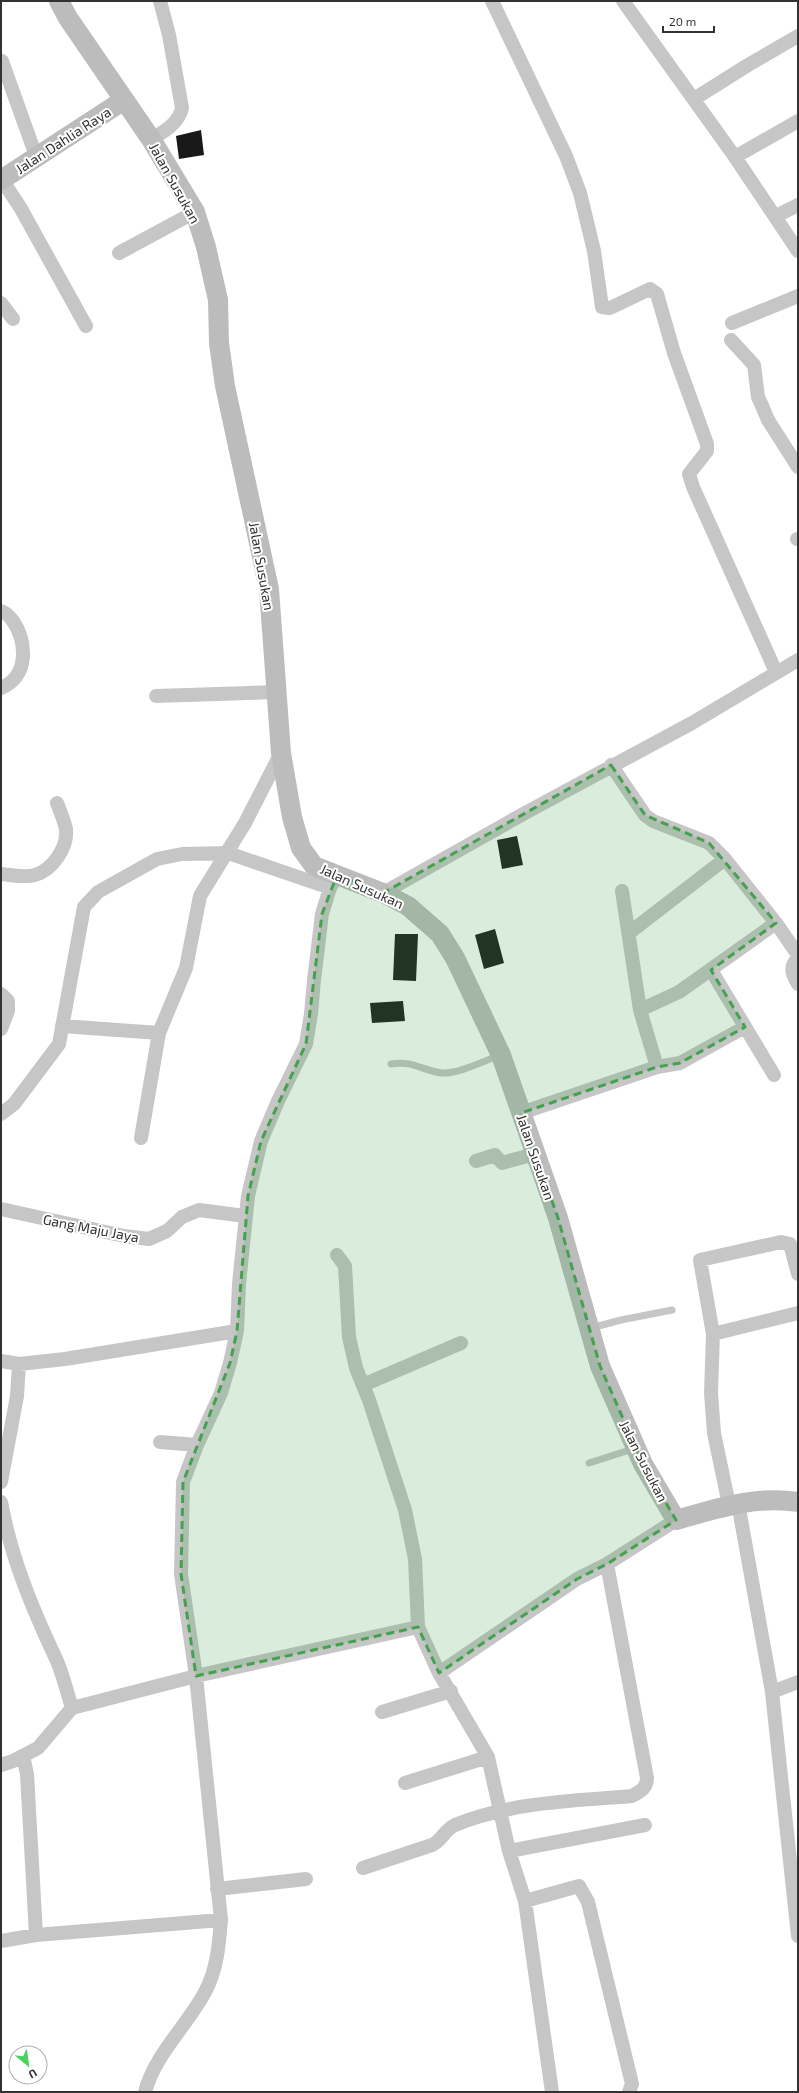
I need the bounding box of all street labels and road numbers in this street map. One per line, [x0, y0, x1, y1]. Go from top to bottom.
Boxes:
street label: Jalan Dahlia Raya [12, 103, 114, 177]
street label: Jalan Susukan [146, 140, 204, 226]
street label: Jalan Susukan [246, 520, 278, 612]
street label: Jalan Susukan [318, 860, 406, 912]
street label: Jalan Susukan [513, 1112, 559, 1202]
street label: Gang Maju Jaya [42, 1210, 140, 1246]
street label: Jalan Susukan [616, 1417, 672, 1505]

